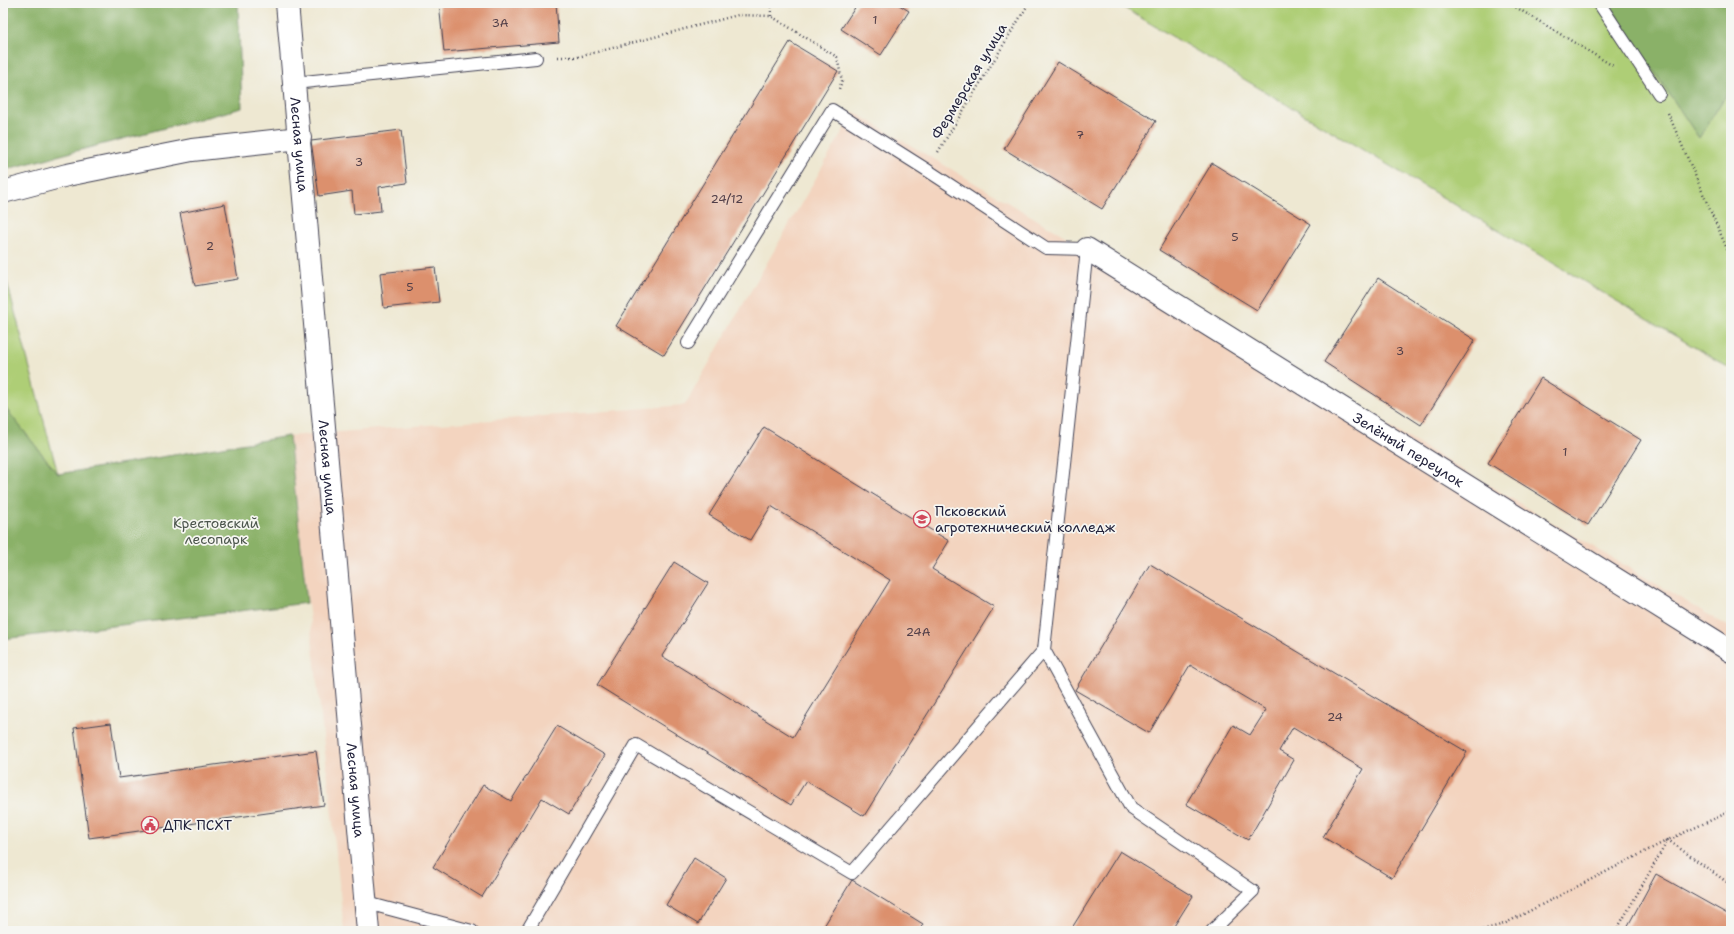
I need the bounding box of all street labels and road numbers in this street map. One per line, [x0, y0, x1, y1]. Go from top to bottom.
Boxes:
street label: Фермерская улица [927, 20, 1011, 142]
street label: Лесная улица [286, 96, 312, 193]
street label: Зелёный переулок [1350, 408, 1468, 491]
street label: Лесная улица [314, 419, 341, 516]
street label: Лесная улица [343, 742, 369, 839]

